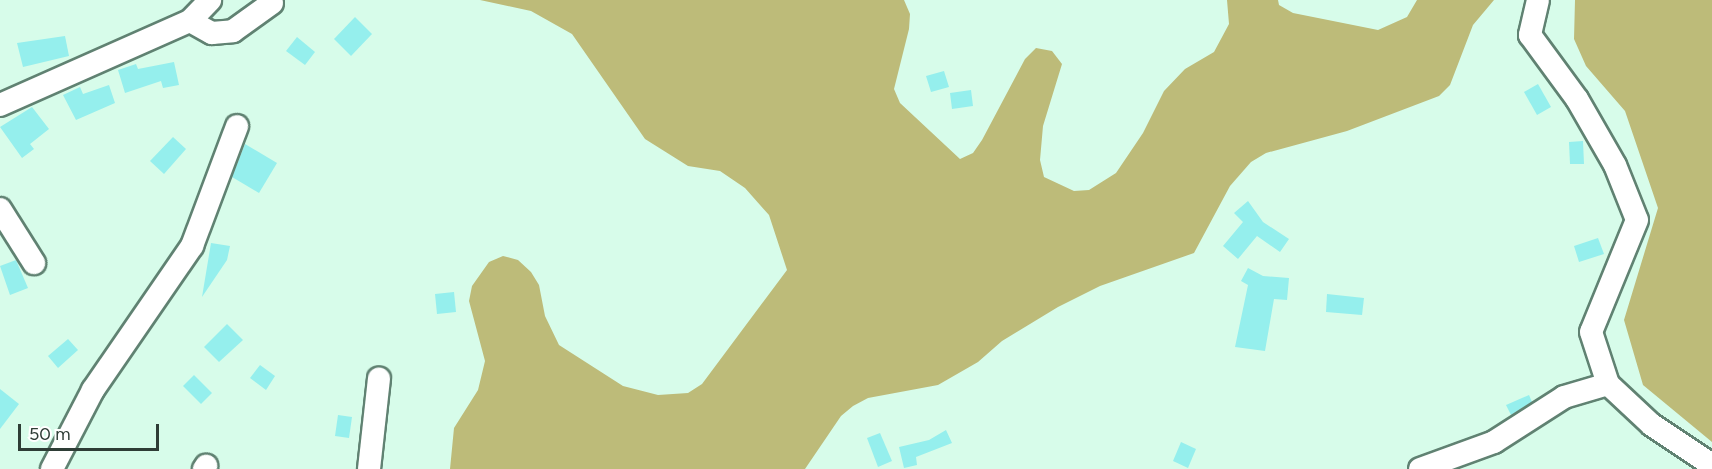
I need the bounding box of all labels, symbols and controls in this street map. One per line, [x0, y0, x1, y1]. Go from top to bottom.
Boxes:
scale bar [21, 412, 162, 450]
text: 50 m [29, 423, 71, 445]

